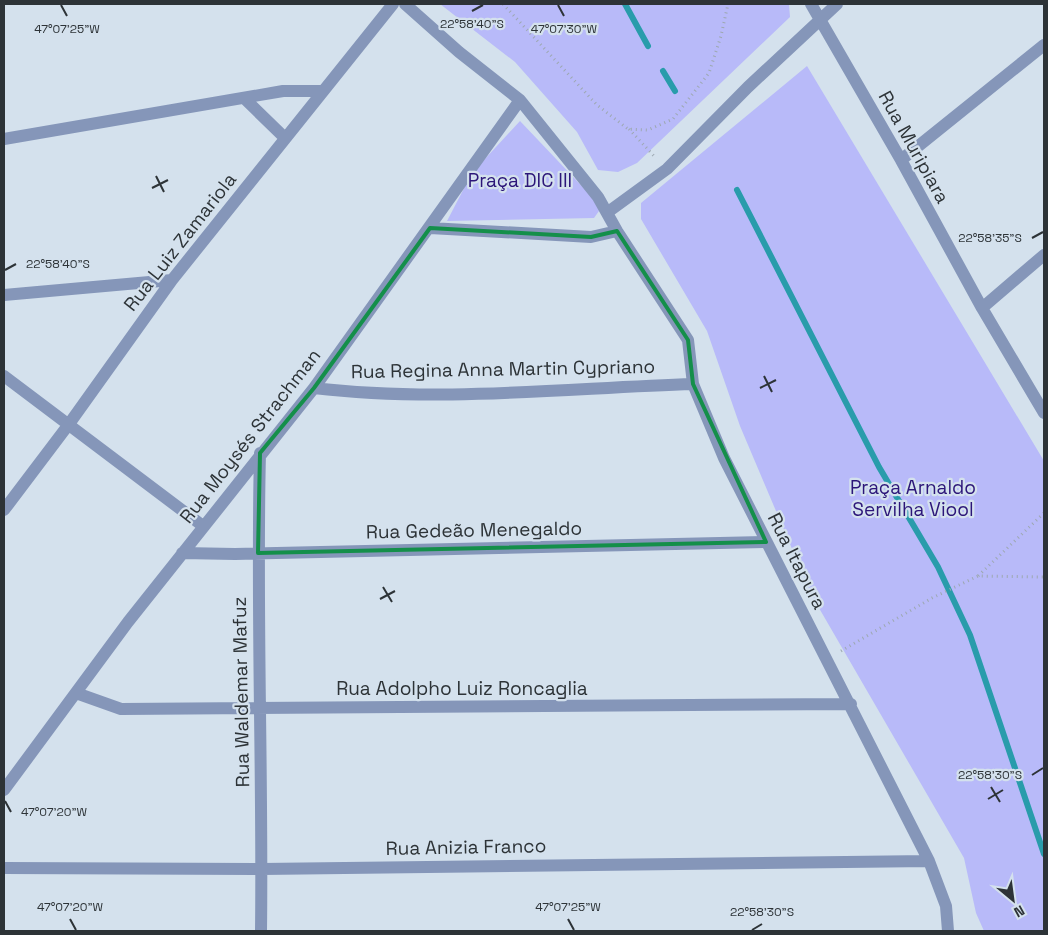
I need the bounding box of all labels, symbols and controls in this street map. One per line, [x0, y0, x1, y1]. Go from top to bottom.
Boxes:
text: 22°58'40"S [440, 16, 504, 32]
text: 47°07'25"W [34, 21, 100, 37]
text: 47°07'30"W [531, 21, 598, 37]
street label: Rua Muripiara [873, 86, 955, 208]
street label: Rua Luiz Zamariola [118, 168, 242, 316]
park label: Praça DIC III [468, 168, 572, 193]
text: 22°58'35"S [958, 230, 1022, 246]
text: 22°58'40"S [26, 256, 90, 272]
street label: Rua Moysés Strachman [174, 344, 326, 528]
street label: Rua Regina Anna Martin Cypriano [351, 354, 655, 384]
park label: Praça Arnaldo Servilha Viool [850, 475, 976, 522]
street label: Rua Itapura [762, 508, 832, 614]
street label: Rua Gedeão Menegaldo [366, 516, 582, 544]
street label: Rua Waldemar Mafuz [227, 596, 255, 788]
street label: Rua Adolpho Luiz Roncaglia [336, 676, 588, 701]
text: 22°58'30"S [958, 767, 1022, 783]
text: 47°07'20"W [21, 804, 88, 820]
street label: Rua Anizia Franco [385, 833, 547, 861]
north arrow [988, 875, 1038, 925]
text: 47°07'20"W [37, 899, 104, 915]
text: 47°07'25"W [535, 899, 601, 915]
text: N [1011, 901, 1028, 922]
text: 22°58'30"S [730, 904, 794, 920]

